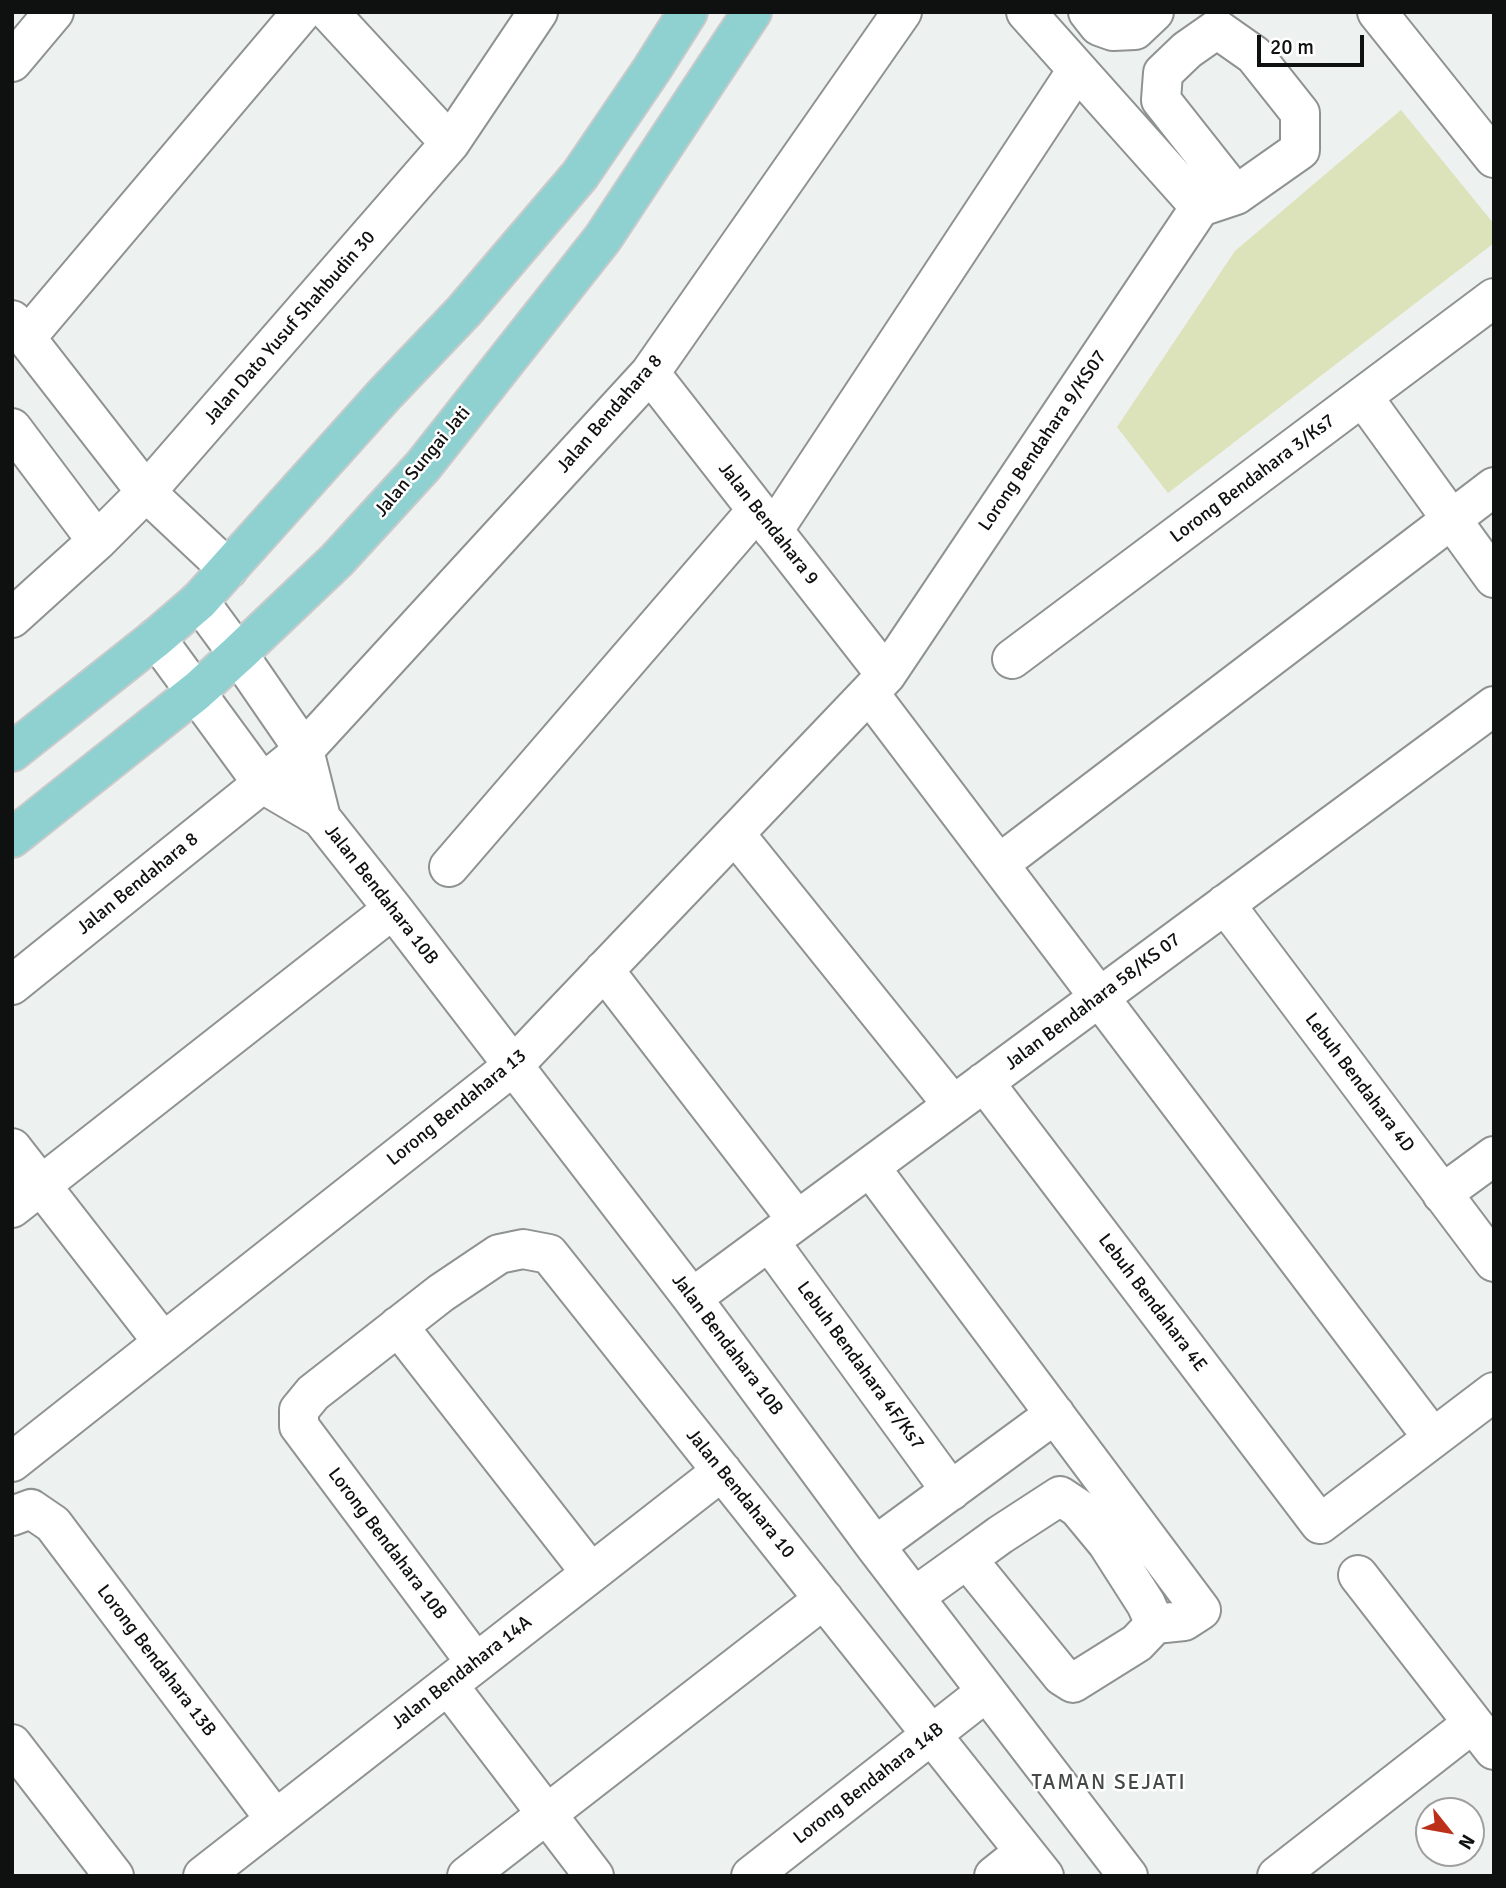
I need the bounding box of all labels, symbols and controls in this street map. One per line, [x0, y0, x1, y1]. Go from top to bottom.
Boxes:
scale bar [1261, 21, 1368, 65]
text: 20 m [1270, 34, 1314, 60]
street label: Jalan Dato Yusuf Shahbudin 30 [200, 226, 380, 430]
street label: Lorong Bendahara 9/KS07 [974, 346, 1112, 536]
street label: Jalan Bendahara 8 [552, 350, 668, 478]
street label: Jalan Sungai Jati [370, 402, 476, 522]
street label: Lorong Bendahara 3/Ks7 [1166, 410, 1340, 548]
street label: Jalan Bendahara 9 [713, 458, 823, 590]
street label: Jalan Bendahara 10B [319, 821, 443, 969]
street label: Jalan Bendahara 8 [73, 828, 203, 940]
street label: Jalan Bendahara 58/KS 07 [1001, 928, 1185, 1076]
street label: Lebuh Bendahara 4D [1299, 1009, 1419, 1157]
street label: Lorong Bendahara 13 [383, 1045, 531, 1171]
street label: Lebuh Bendahara 4E [1093, 1230, 1211, 1376]
street label: Jalan Bendahara 10B [666, 1270, 788, 1420]
street label: Lebuh Bendahara 4F/Ks7 [791, 1277, 929, 1455]
street label: Jalan Bendahara 10 [681, 1425, 799, 1563]
street label: Lorong Bendahara 10B [322, 1464, 452, 1624]
street label: Lorong Bendahara 13B [91, 1581, 221, 1741]
street label: Jalan Bendahara 14A [387, 1611, 537, 1735]
street label: Lorong Bendahara 14B [789, 1718, 949, 1850]
district label: TAMAN SEJATI [1033, 1770, 1185, 1796]
north arrow [1415, 1797, 1485, 1867]
text: N [1453, 1830, 1480, 1854]

